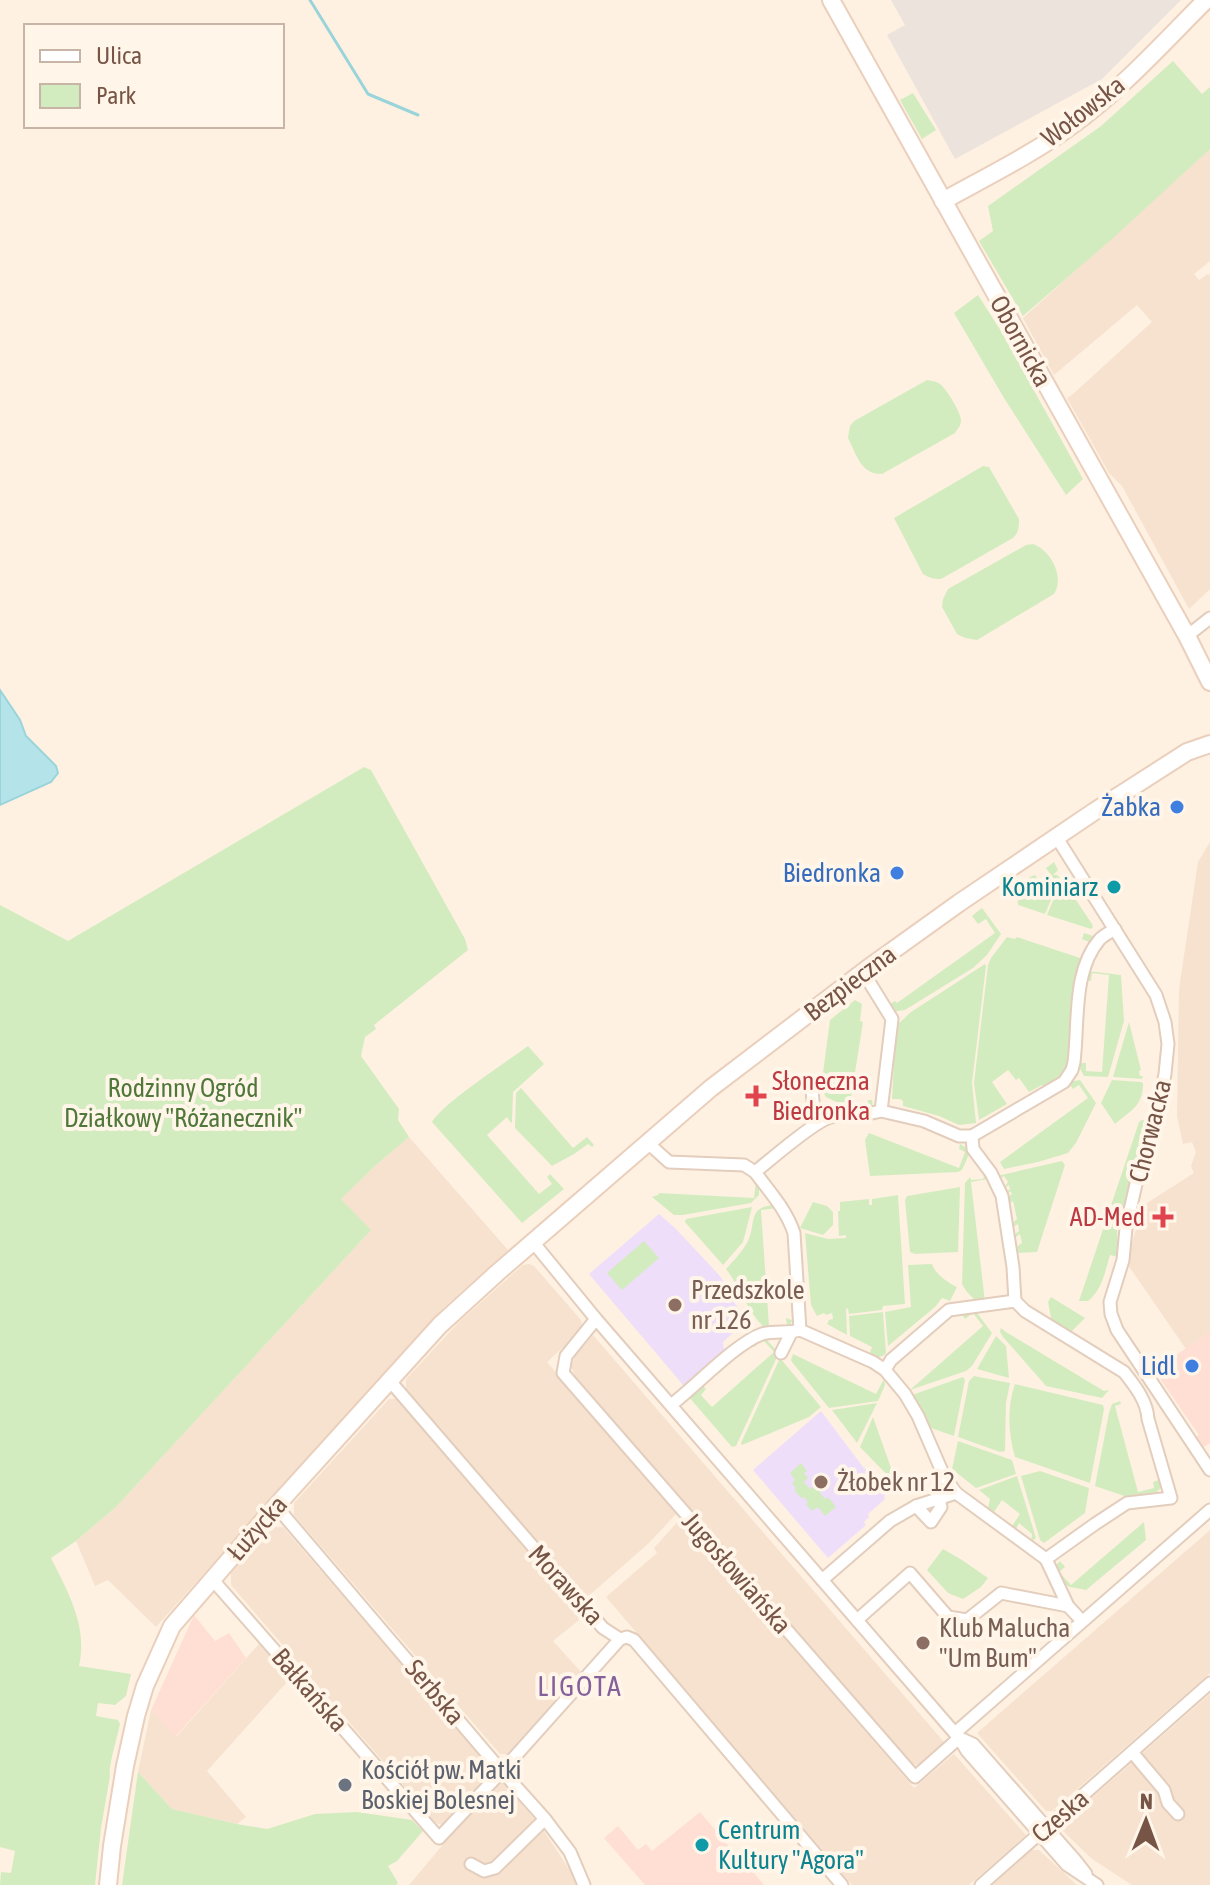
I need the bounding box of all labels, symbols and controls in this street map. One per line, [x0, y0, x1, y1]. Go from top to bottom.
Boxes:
legend [24, 24, 284, 128]
text: Ulica [96, 42, 142, 69]
street label: Wołowska [1035, 69, 1131, 153]
text: Park [96, 82, 137, 109]
street label: Obornicka [984, 290, 1058, 392]
place label: Żabka [1101, 792, 1161, 822]
marker: Żabka [1168, 798, 1186, 816]
place label: Biedronka [783, 858, 881, 888]
marker: Biedronka [888, 864, 906, 882]
place label: Kominiarz [1001, 872, 1098, 902]
marker: Kominiarz [1105, 878, 1123, 896]
street label: Bezpieczna [798, 939, 902, 1027]
place label: Słoneczna Biedronka [772, 1066, 870, 1126]
park label: Rodzinny Ogród Działkowy "Różanecznik" [64, 1073, 302, 1133]
street label: Chorwacka [1123, 1077, 1177, 1185]
marker: Słoneczna Biedronka [747, 1087, 765, 1105]
place label: AD-Med [1070, 1202, 1145, 1232]
marker: AD-Med [1152, 1206, 1174, 1228]
place label: Przedszkole nr 126 [691, 1275, 805, 1335]
marker: Przedszkole nr 126 [666, 1296, 684, 1314]
place label: Lidl [1141, 1351, 1176, 1381]
marker: Lidl [1183, 1357, 1201, 1375]
place label: Żłobek nr 12 [837, 1467, 955, 1497]
marker: Żłobek nr 12 [812, 1473, 830, 1491]
street label: Łużycka [221, 1490, 293, 1566]
street label: Jugosłowiańska [676, 1506, 798, 1640]
street label: Morawska [522, 1539, 610, 1631]
place label: Klub Malucha "Um Bum" [939, 1613, 1070, 1673]
marker: Klub Malucha "Um Bum" [914, 1634, 932, 1652]
street label: Bałkańska [266, 1642, 354, 1738]
street label: Serbska [399, 1653, 471, 1731]
district label: LIGOTA [537, 1670, 623, 1702]
place label: Kościół pw. Matki Boskiej Bolesnej [361, 1755, 522, 1815]
marker: Kościół pw. Matki Boskiej Bolesnej [336, 1776, 354, 1794]
north arrow [1106, 1781, 1186, 1861]
street label: Czeska [1026, 1783, 1094, 1849]
text: N [1140, 1788, 1153, 1814]
place label: Centrum Kultury "Agora" [718, 1815, 864, 1875]
marker: Centrum Kultury "Agora" [693, 1836, 711, 1854]

